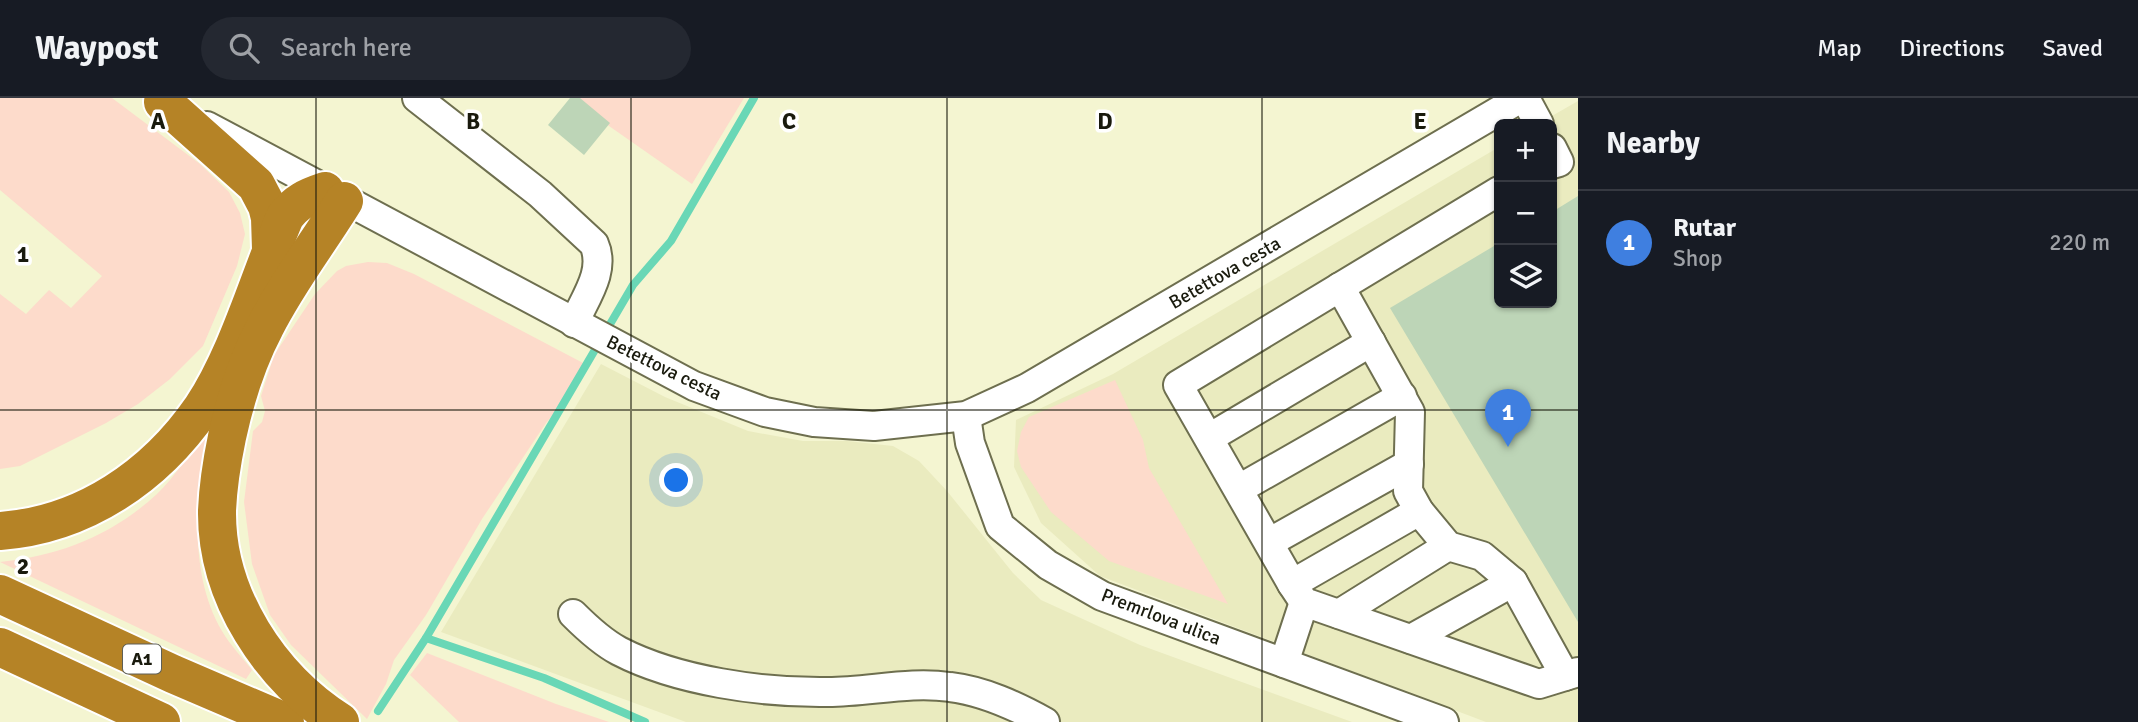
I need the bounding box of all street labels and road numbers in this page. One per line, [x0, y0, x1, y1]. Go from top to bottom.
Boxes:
street label: Betettova cesta [1165, 231, 1285, 315]
street label: Betettova cesta [602, 330, 726, 406]
street label: Premrlova ulica [1098, 583, 1224, 651]
road number: A1 [123, 644, 161, 674]

